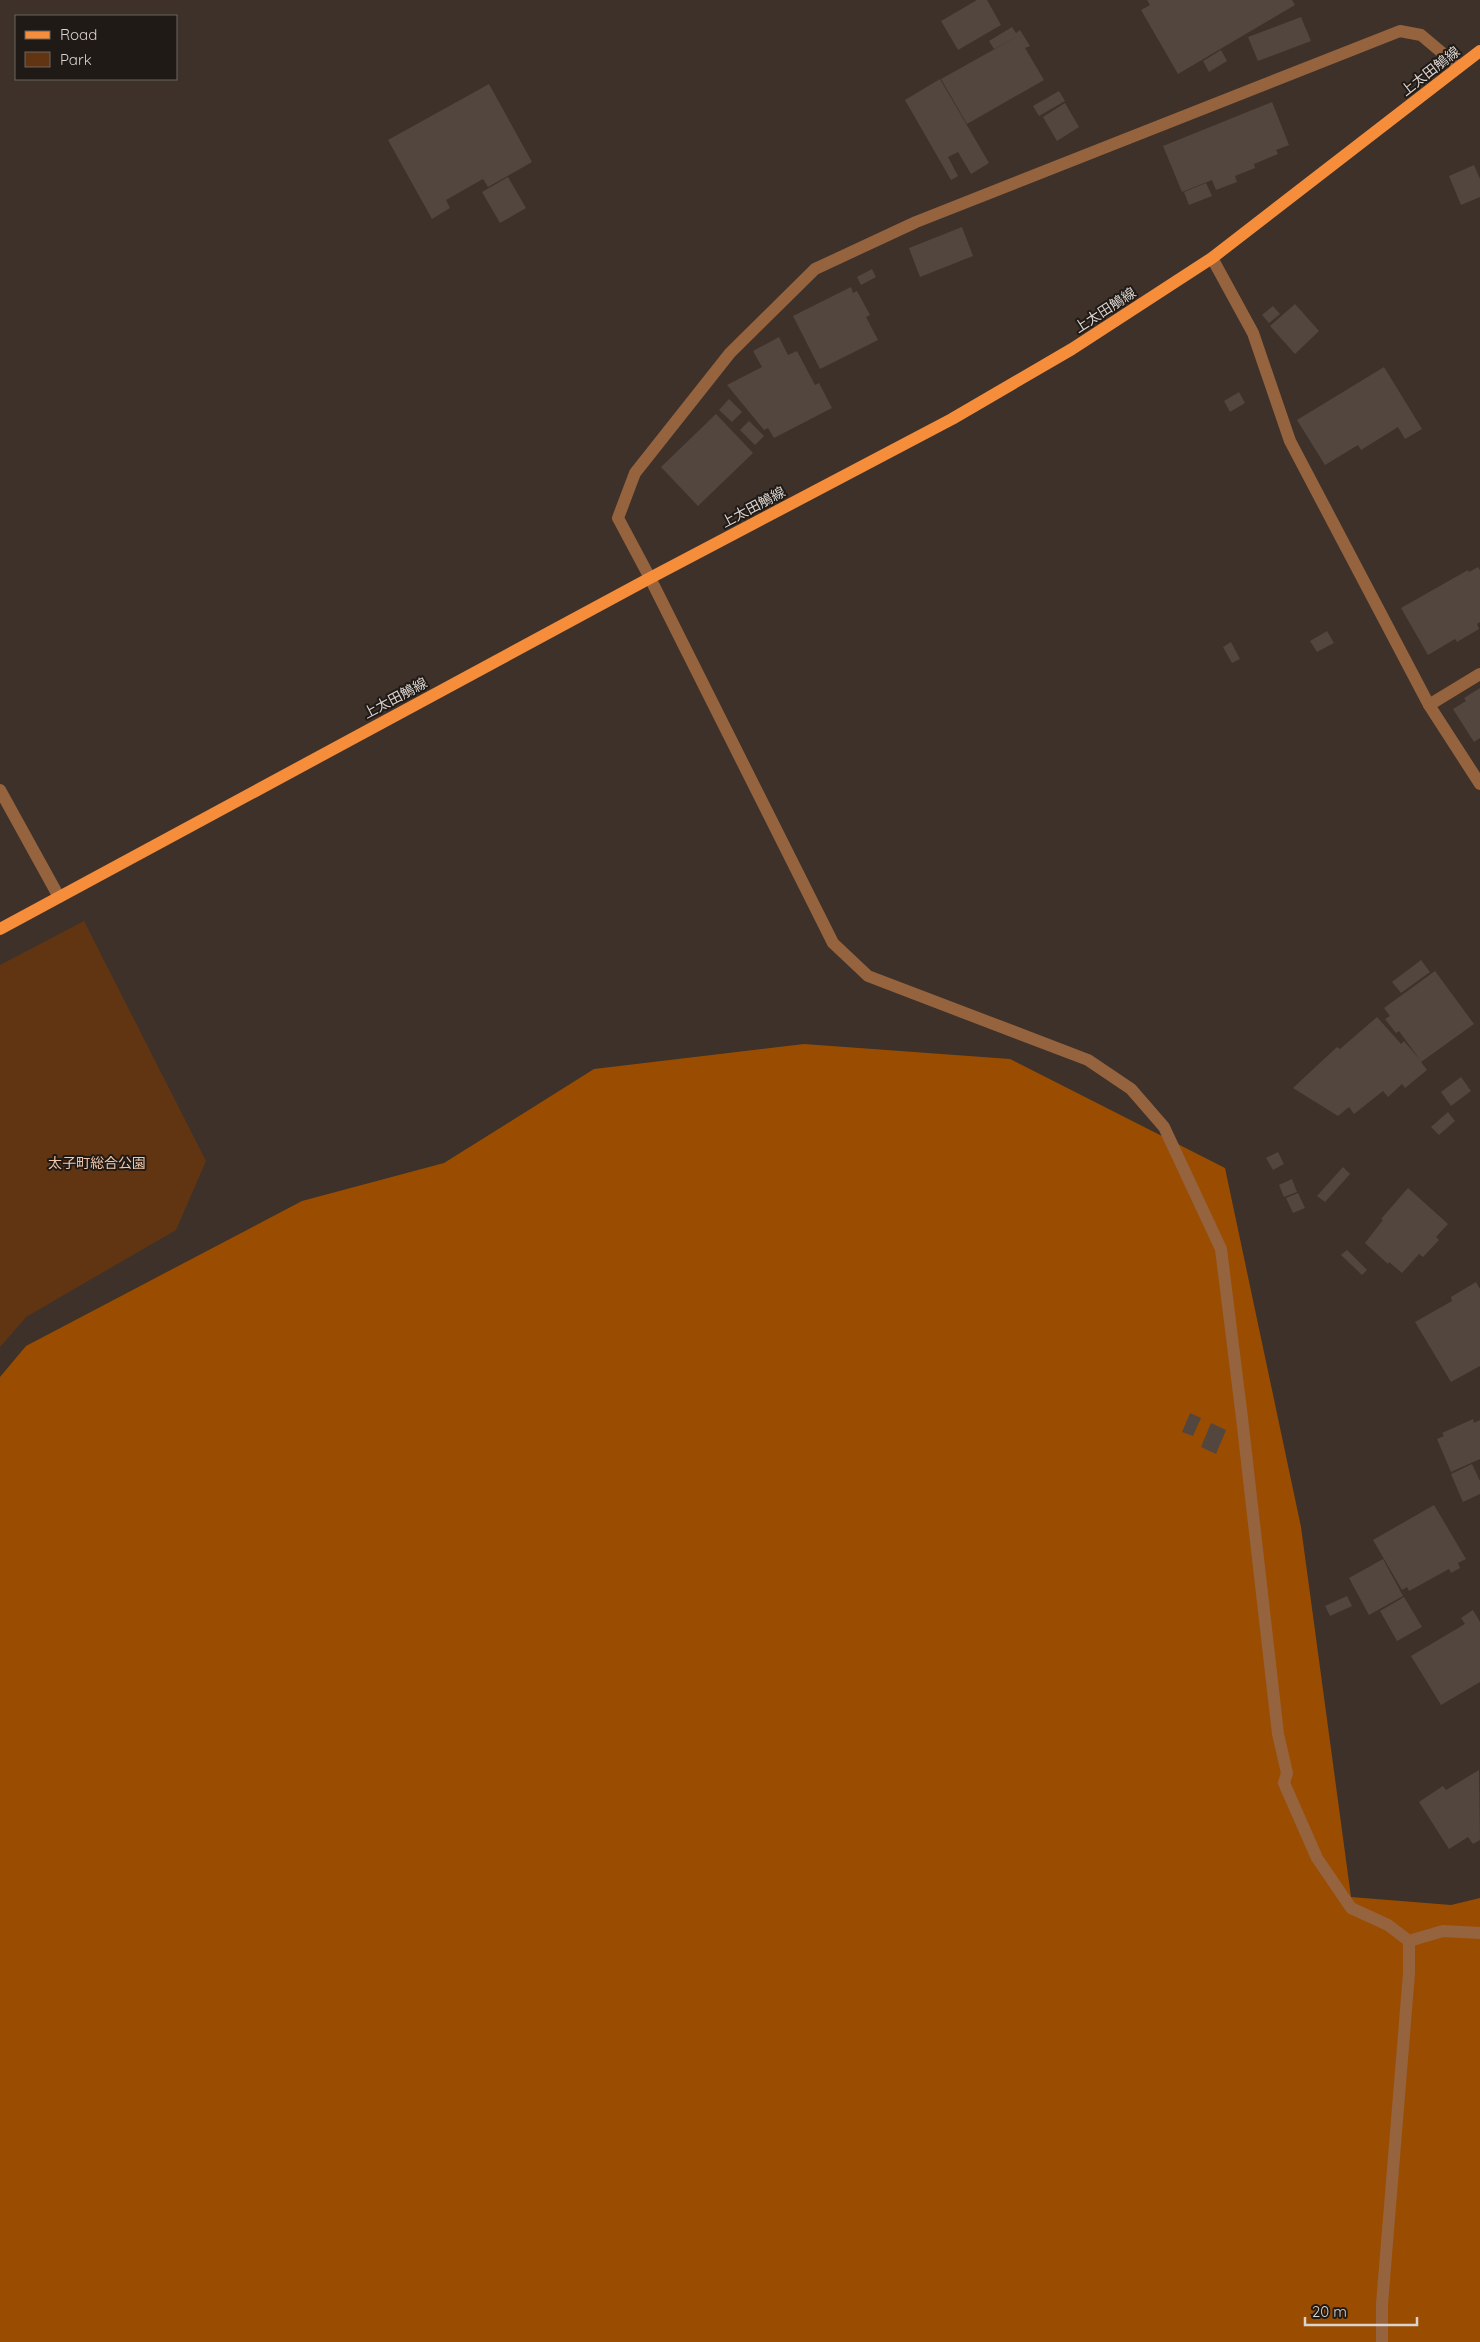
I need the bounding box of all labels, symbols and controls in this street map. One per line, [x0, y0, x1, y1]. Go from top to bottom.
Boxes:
legend [15, 15, 178, 80]
text: Road [60, 25, 97, 44]
street label: 上太田鵤線 [1397, 42, 1463, 100]
text: Park [60, 50, 92, 69]
street label: 上太田鵤線 [1071, 283, 1139, 337]
street label: 上太田鵤線 [718, 483, 788, 531]
street label: 上太田鵤線 [360, 674, 430, 722]
park label: 太子町総合公園 [48, 1154, 146, 1172]
scale bar [1305, 2294, 1418, 2326]
text: 20 m [1312, 2302, 1347, 2321]

